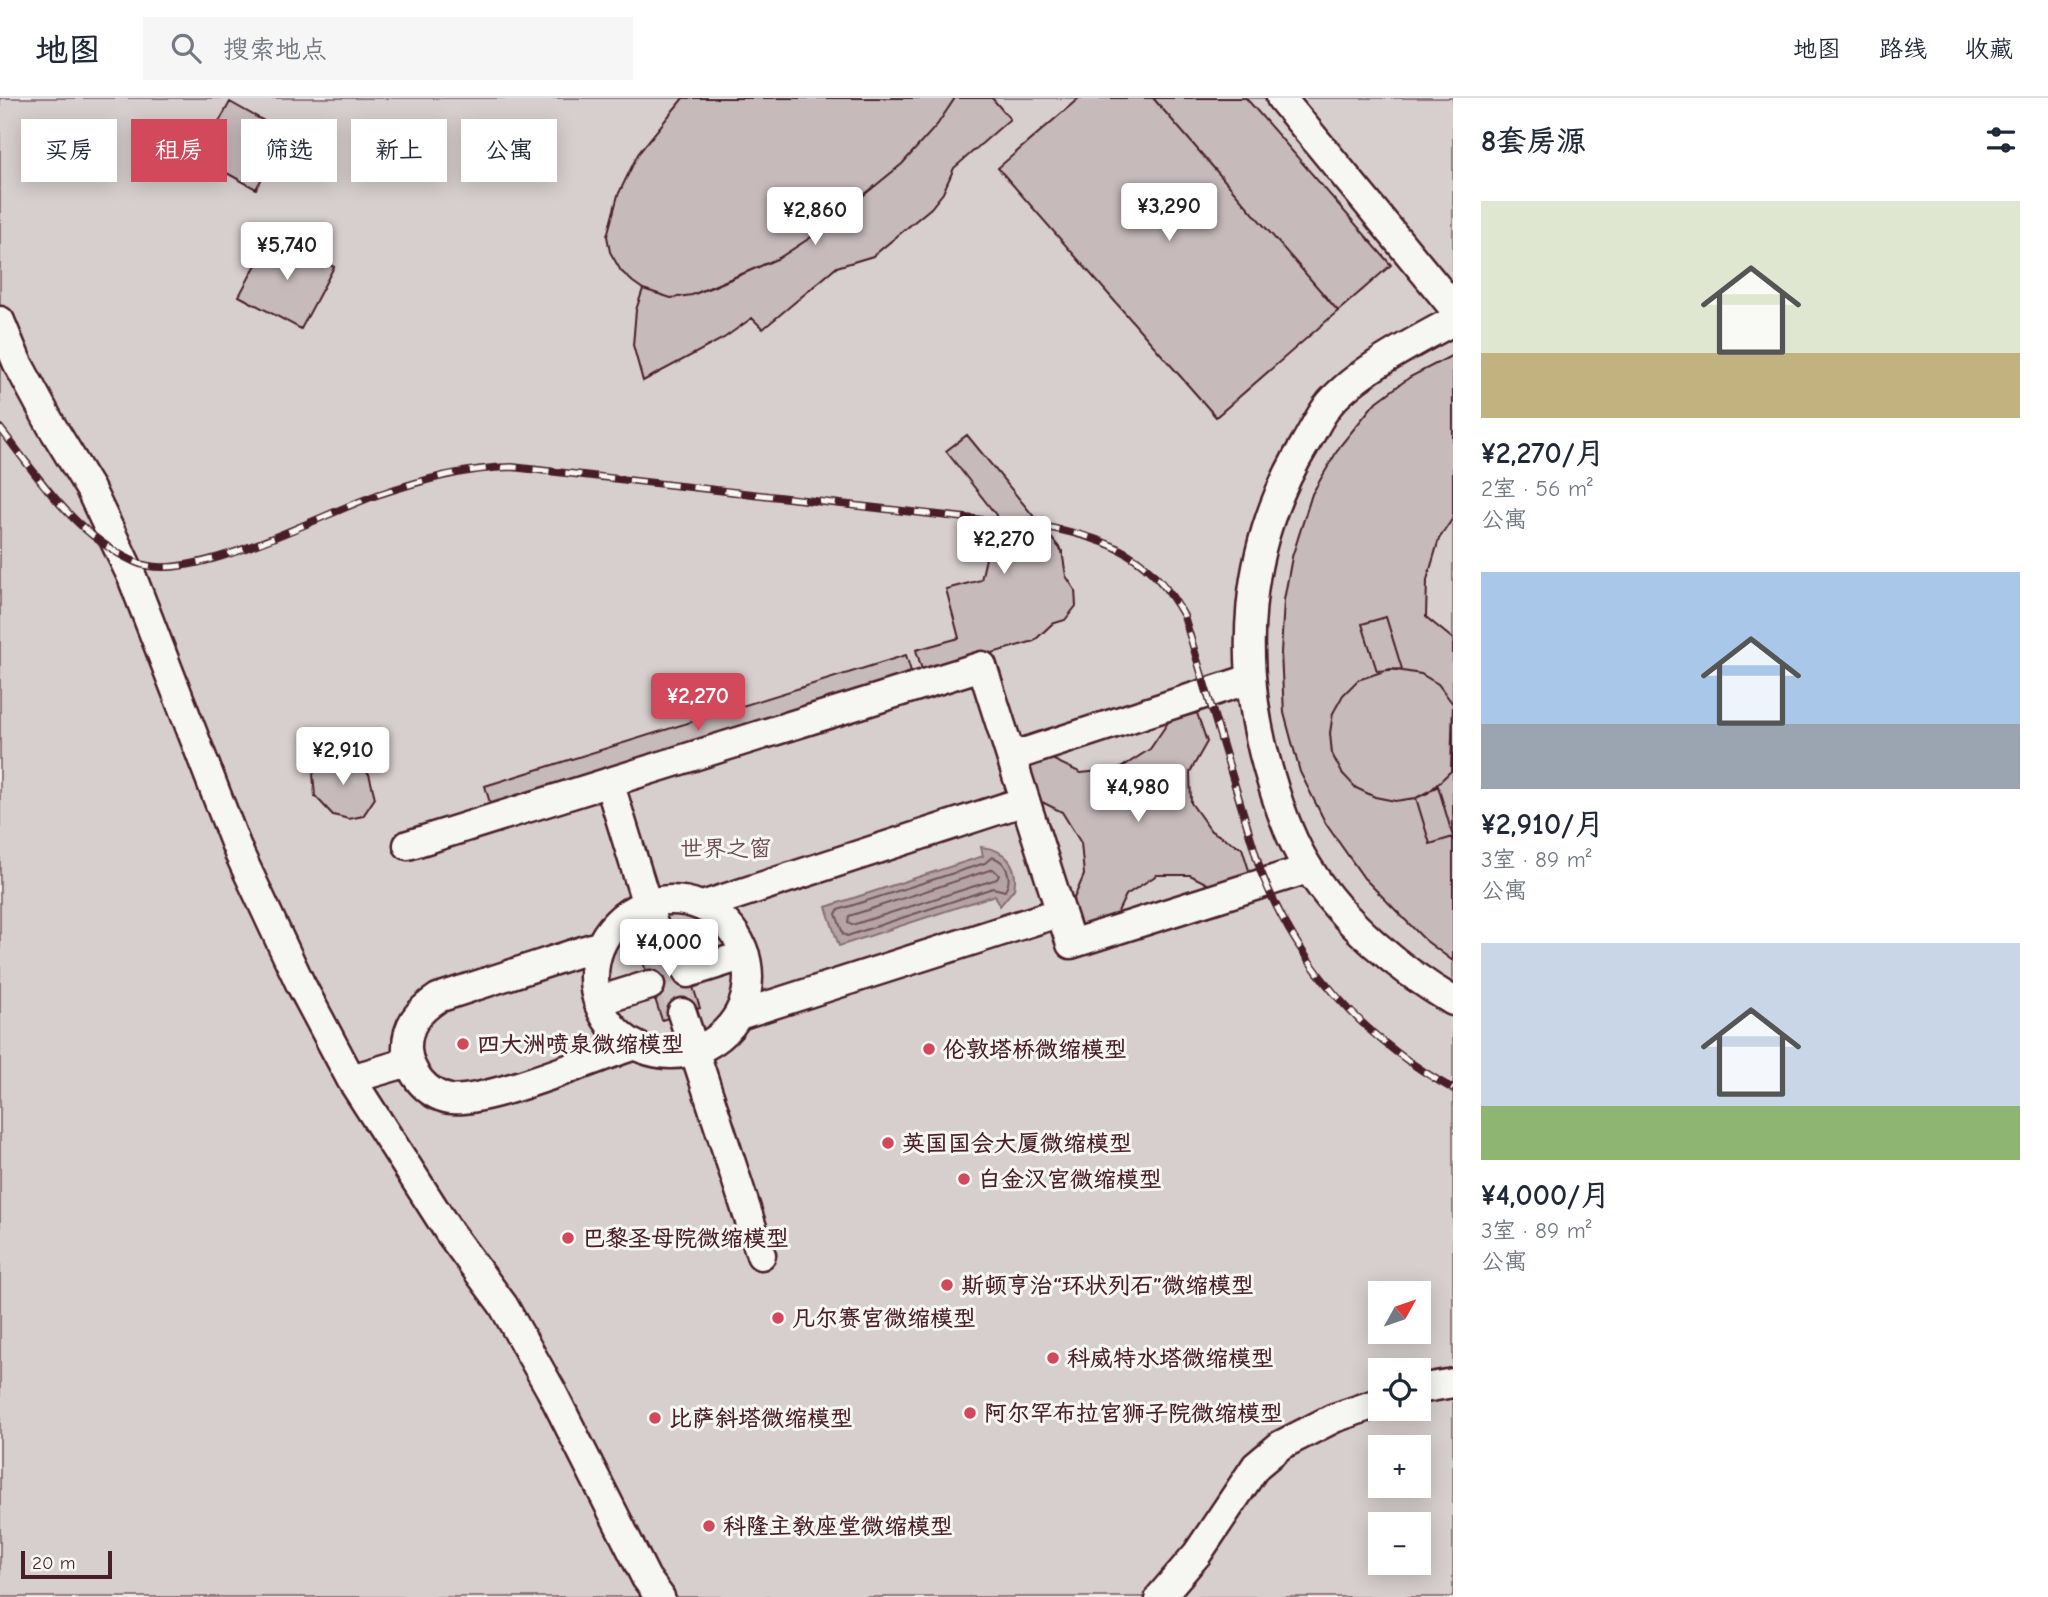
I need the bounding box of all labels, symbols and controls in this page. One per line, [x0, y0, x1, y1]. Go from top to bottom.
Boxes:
search box [143, 17, 633, 80]
icon: search [167, 29, 205, 67]
text: 地图 [35, 31, 101, 69]
text: 搜索地点 [223, 35, 327, 65]
text: 地图 [1793, 35, 1841, 63]
text: 路线 [1879, 35, 1927, 63]
text: 收藏 [1965, 35, 2013, 63]
chip: 买房 [21, 119, 117, 182]
chip: 租房 [131, 119, 227, 182]
chip: 筛选 [241, 119, 337, 182]
chip: 新上 [351, 119, 447, 182]
chip: 公寓 [461, 119, 557, 182]
icon: filters [1982, 121, 2020, 159]
text: 8套房源 [1481, 124, 1586, 159]
pin: ¥3,290 [1112, 184, 1226, 243]
pin: ¥2,860 [758, 188, 872, 247]
text: ¥3,290 [1137, 192, 1201, 219]
text: ¥2,860 [783, 196, 847, 223]
pin: ¥5,740 [230, 222, 344, 282]
text: ¥5,740 [257, 231, 317, 258]
icon: home [1688, 247, 1814, 373]
text: ¥2,270/月 [1481, 436, 1605, 471]
text: 2室 · 56 m² [1481, 475, 1593, 502]
text: 公寓 [1481, 506, 1527, 533]
pin: ¥2,270 [947, 517, 1061, 576]
text: ¥2,270 [973, 525, 1035, 552]
icon: home [1688, 618, 1814, 744]
pin: ¥2,270 [641, 674, 755, 733]
text: ¥2,270 [667, 682, 729, 709]
pin: ¥2,910 [286, 728, 400, 787]
text: ¥2,910 [312, 736, 374, 763]
pin: ¥4,980 [1081, 764, 1195, 824]
text: ¥4,980 [1106, 773, 1170, 800]
text: ¥2,910/月 [1481, 807, 1604, 842]
park label: 世界之窗 [680, 835, 772, 862]
text: 3室 · 89 m² [1481, 846, 1592, 873]
text: 公寓 [1481, 877, 1527, 904]
pin: ¥4,000 [612, 920, 726, 979]
text: ¥4,000 [636, 928, 702, 955]
icon: home [1688, 989, 1814, 1115]
place label: 四大洲喷泉微缩模型 [477, 1031, 684, 1058]
marker: 四大洲喷泉微缩模型 [455, 1036, 471, 1052]
place label: 伦敦塔桥微缩模型 [943, 1036, 1127, 1063]
marker: 伦敦塔桥微缩模型 [921, 1041, 937, 1057]
place label: 英国国会大厦微缩模型 [902, 1130, 1132, 1157]
marker: 英国国会大厦微缩模型 [880, 1135, 896, 1151]
place label: 白金汉宫微缩模型 [978, 1166, 1162, 1193]
marker: 白金汉宫微缩模型 [956, 1171, 972, 1187]
text: ¥4,000/月 [1481, 1178, 1610, 1213]
text: 3室 · 89 m² [1481, 1217, 1592, 1244]
place label: 巴黎圣母院微缩模型 [582, 1225, 789, 1252]
marker: 巴黎圣母院微缩模型 [560, 1230, 576, 1246]
text: 公寓 [1481, 1248, 1527, 1275]
place label: 斯顿亨治“环状列石”微缩模型 [961, 1272, 1254, 1299]
marker: 斯顿亨治“环状列石”微缩模型 [939, 1277, 955, 1293]
north arrow [1368, 1281, 1432, 1344]
map controls [1368, 1281, 1431, 1575]
place label: 凡尔赛宫微缩模型 [792, 1305, 976, 1332]
marker: 凡尔赛宫微缩模型 [770, 1310, 786, 1326]
place label: 科威特水塔微缩模型 [1067, 1345, 1274, 1372]
marker: 科威特水塔微缩模型 [1045, 1350, 1061, 1366]
button: locate [1368, 1358, 1431, 1421]
place label: 阿尔罕布拉宫狮子院微缩模型 [984, 1400, 1283, 1427]
place label: 比萨斜塔微缩模型 [669, 1405, 853, 1432]
marker: 阿尔罕布拉宫狮子院微缩模型 [962, 1405, 978, 1421]
marker: 比萨斜塔微缩模型 [647, 1410, 663, 1426]
button: + [1368, 1435, 1431, 1498]
button: − [1368, 1512, 1431, 1575]
place label: 科隆主教座堂微缩模型 [723, 1513, 953, 1540]
marker: 科隆主教座堂微缩模型 [701, 1518, 717, 1534]
scale bar [21, 1548, 112, 1580]
text: 20 m [32, 1552, 76, 1574]

